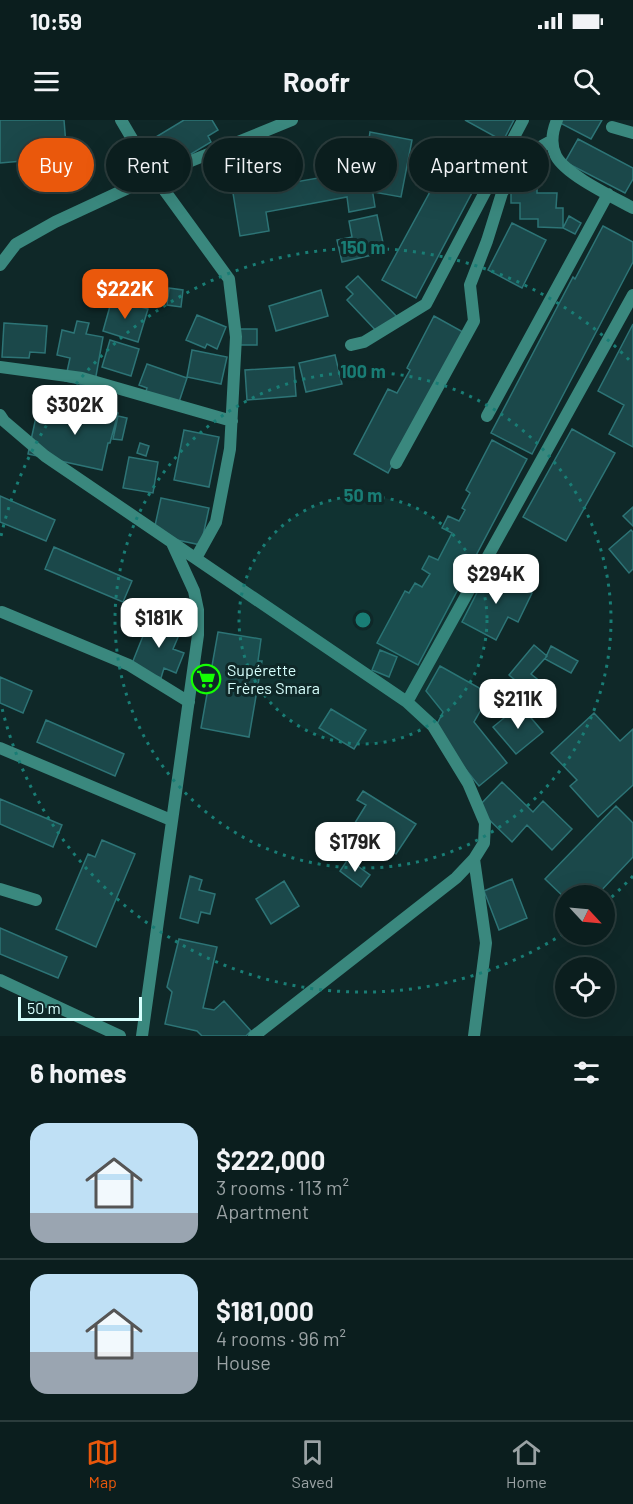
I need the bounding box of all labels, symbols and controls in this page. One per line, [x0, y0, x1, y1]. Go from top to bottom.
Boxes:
text: 10:59 [30, 8, 82, 34]
icon: menu [30, 65, 63, 98]
text: Roofr [283, 65, 350, 97]
icon: search [570, 65, 603, 98]
chip: Buy [18, 138, 94, 192]
chip: Rent [106, 138, 191, 192]
chip: Filters [203, 138, 303, 192]
chip: New [315, 138, 397, 192]
chip: Apartment [409, 138, 549, 192]
text: 150 m [341, 236, 385, 258]
pin: $222K [83, 269, 167, 320]
text: $222K [96, 276, 154, 300]
text: 100 m [340, 360, 386, 382]
pin: $302K [33, 385, 117, 436]
text: $302K [46, 392, 104, 416]
text: 50 m [344, 484, 382, 506]
pin: $294K [454, 554, 538, 605]
text: $294K [467, 561, 525, 585]
pin: $181K [117, 598, 201, 649]
text: $181K [135, 605, 183, 629]
centre of rings [353, 610, 373, 630]
place label: Supérette Frères Smara [227, 660, 320, 697]
supermarket icon: Supérette Frères Smara [190, 663, 222, 695]
pin: $211K [476, 679, 560, 730]
text: $211K [493, 686, 543, 710]
pin: $179K [313, 822, 397, 873]
text: $179K [329, 829, 381, 853]
north arrow [555, 885, 615, 945]
map controls [555, 885, 615, 1017]
button: locate [555, 957, 615, 1017]
scale bar [18, 994, 142, 1022]
text: 50 m [27, 998, 61, 1017]
icon: filters [570, 1056, 603, 1089]
text: 6 homes [30, 1057, 127, 1088]
text: $222,000 [216, 1144, 325, 1175]
icon: home [78, 1147, 150, 1219]
text: 3 rooms · 113 m² [216, 1175, 349, 1199]
text: Apartment [216, 1199, 309, 1223]
text: $181,000 [216, 1295, 314, 1326]
icon: home [78, 1298, 150, 1370]
text: 4 rooms · 96 m² [216, 1326, 346, 1350]
text: House [216, 1350, 271, 1374]
tab: Map [86, 1436, 119, 1491]
tab: Saved [292, 1436, 334, 1491]
tab: Home [506, 1436, 547, 1491]

